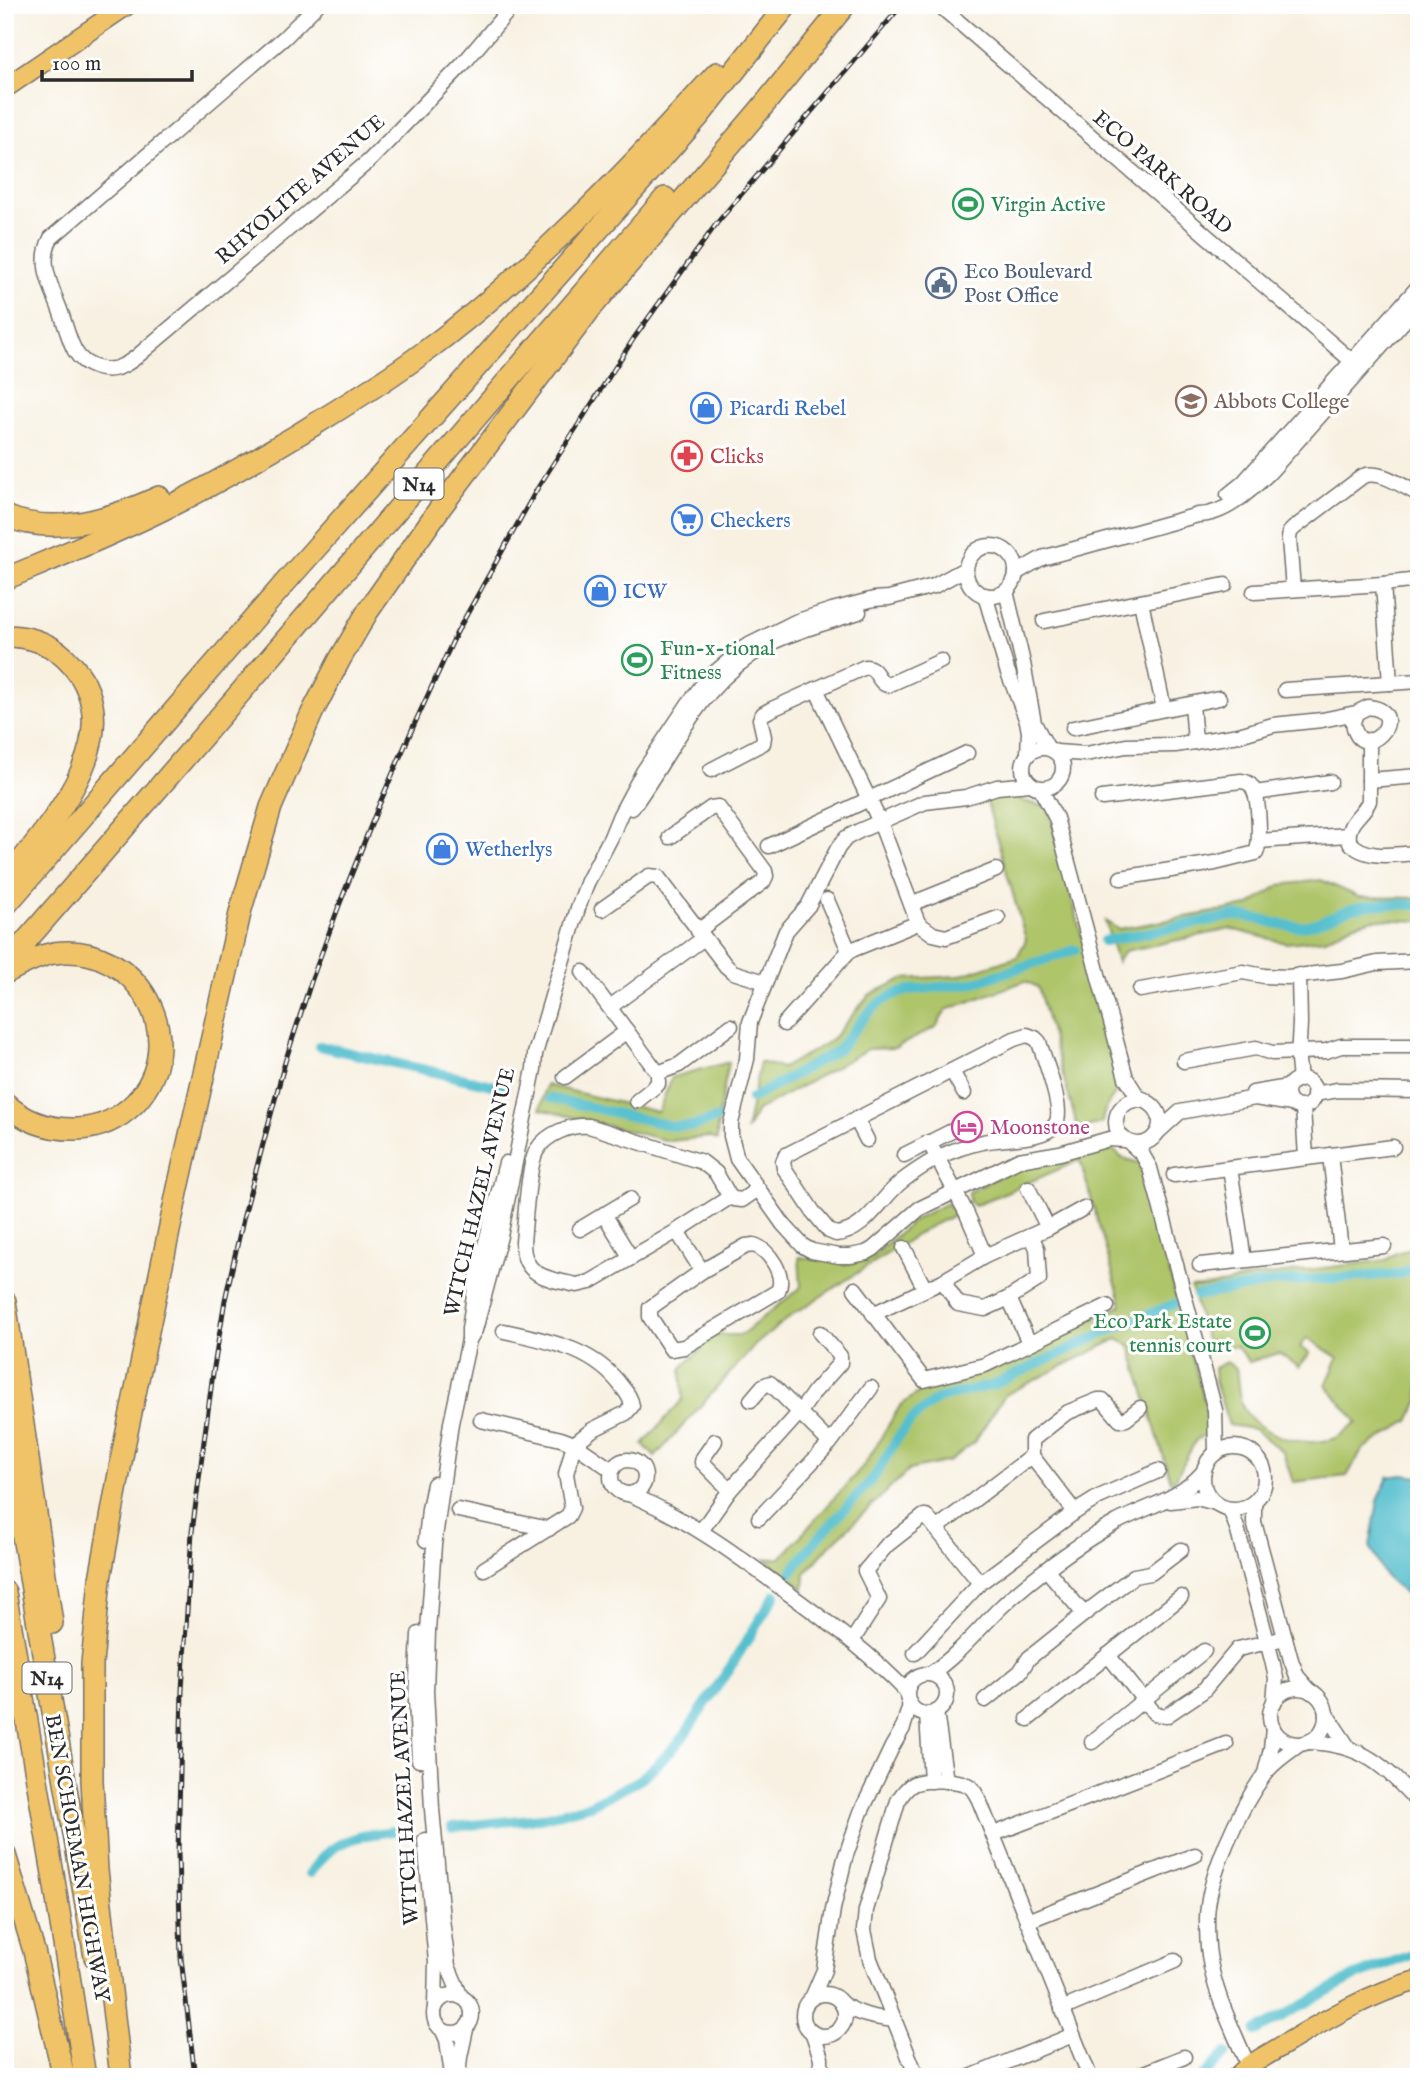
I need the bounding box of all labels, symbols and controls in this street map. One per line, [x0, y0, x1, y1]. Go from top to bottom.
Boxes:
scale bar [42, 38, 192, 82]
text: 100 m [52, 51, 101, 78]
street label: ECO PARK ROAD [1087, 105, 1237, 241]
street label: RHYOLITE AVENUE [211, 109, 391, 271]
sports icon: Virgin Active [951, 187, 985, 221]
place label: Virgin Active [990, 192, 1106, 219]
place label: Eco Boulevard Post Office [964, 259, 1093, 310]
public building icon: Eco Boulevard Post Office [924, 266, 958, 300]
school or university icon: Abbots College [1174, 384, 1208, 418]
place label: Abbots College [1213, 389, 1350, 416]
shop icon: Picardi Rebel [689, 391, 723, 425]
place label: Picardi Rebel [729, 396, 846, 423]
pharmacy icon: Clicks [670, 439, 704, 473]
place label: Clicks [710, 444, 764, 471]
road number: N14 [394, 468, 444, 499]
supermarket icon: Checkers [670, 503, 704, 537]
place label: Checkers [710, 508, 791, 535]
shop icon: ICW [583, 574, 617, 608]
place label: ICW [623, 579, 668, 606]
place label: Fun-x-tional Fitness [660, 636, 775, 687]
sports icon: Fun-x-tional Fitness [620, 643, 654, 677]
shop icon: Wetherlys [425, 832, 459, 866]
place label: Wetherlys [465, 837, 553, 864]
street label: WITCH HAZEL AVENUE [439, 1065, 522, 1320]
hotel icon: Moonstone [950, 1110, 984, 1144]
place label: Moonstone [990, 1115, 1090, 1142]
place label: Eco Park Estate tennis court [1093, 1309, 1232, 1360]
sports icon: Eco Park Estate tennis court [1238, 1316, 1272, 1350]
road number: N14 [22, 1662, 72, 1694]
street label: WITCH HAZEL AVENUE [385, 1670, 426, 1926]
street label: BEN SCHOEMAN HIGHWAY [38, 1712, 115, 2006]

